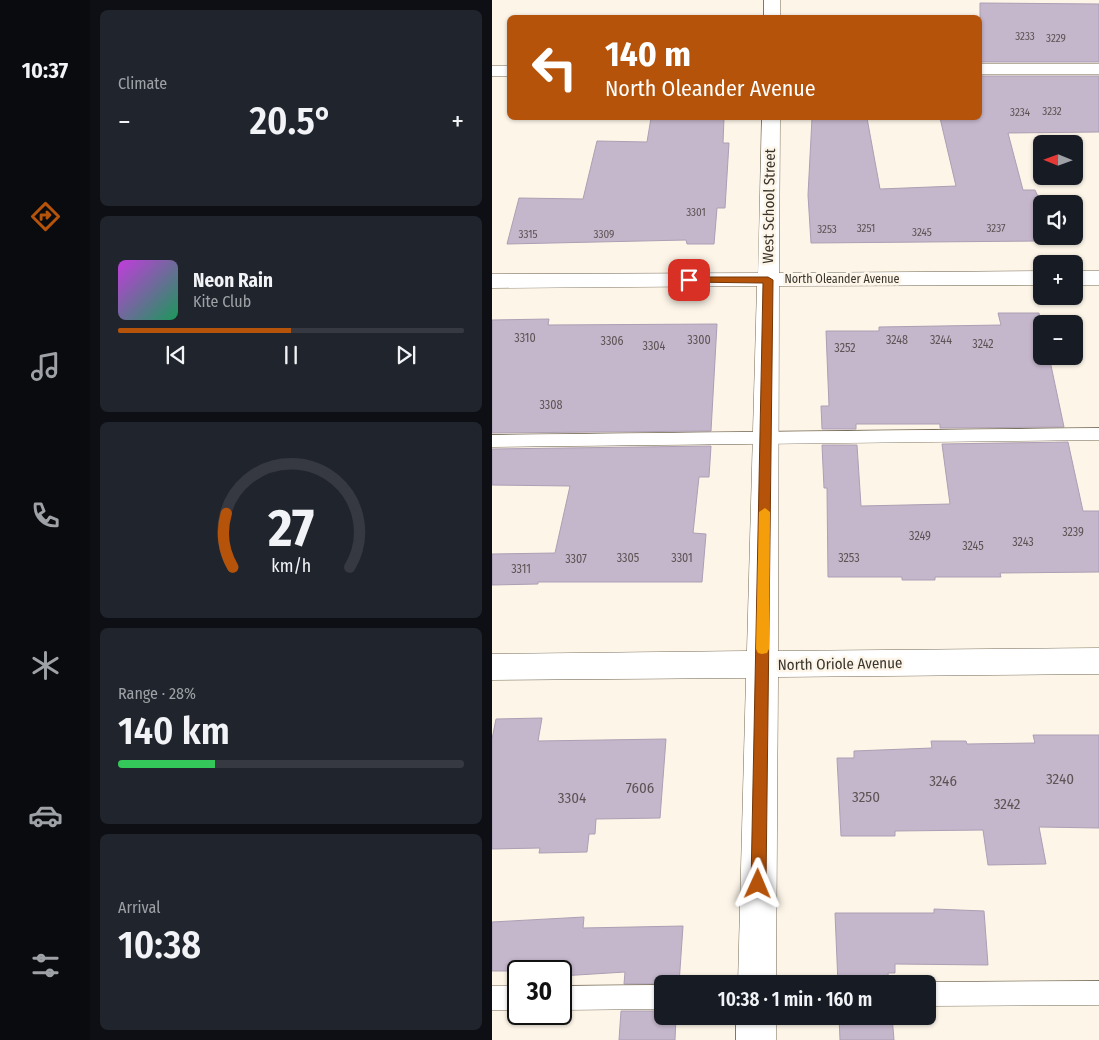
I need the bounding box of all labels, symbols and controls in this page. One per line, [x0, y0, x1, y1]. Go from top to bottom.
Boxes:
house number: 3233 [1015, 30, 1035, 43]
house number: 3229 [1046, 32, 1066, 45]
text: 140 m [605, 33, 691, 75]
icon: left [522, 35, 587, 100]
text: 10:37 [22, 57, 68, 84]
text: Climate [118, 74, 167, 93]
text: North Oleander Avenue [605, 75, 816, 102]
text: 20.5° [250, 98, 332, 144]
text: − [118, 105, 131, 138]
text: + [451, 105, 464, 138]
house number: 3232 [1042, 105, 1062, 118]
house number: 3234 [1010, 106, 1031, 119]
north arrow [1033, 135, 1083, 185]
map controls [1033, 135, 1083, 365]
street label: West School Street [759, 148, 779, 264]
button: sound [1033, 195, 1083, 245]
icon: directions [28, 199, 63, 234]
house number: 3301 [686, 206, 706, 219]
house number: 3251 [857, 222, 875, 235]
house number: 3237 [986, 222, 1006, 235]
house number: 3253 [817, 223, 837, 236]
house number: 3245 [912, 226, 932, 239]
house number: 3315 [519, 228, 538, 241]
house number: 3309 [594, 228, 614, 241]
button: + [1033, 255, 1083, 305]
pin [668, 259, 710, 301]
icon: arrive [675, 266, 703, 294]
text: Neon Rain [193, 269, 273, 292]
street label: North Oleander Avenue [785, 272, 900, 286]
text: Kite Club [193, 292, 251, 311]
button: − [1033, 315, 1083, 365]
house number: 3310 [514, 331, 536, 345]
house number: 3300 [687, 333, 711, 347]
house number: 3248 [886, 333, 908, 347]
house number: 3244 [930, 333, 952, 347]
house number: 3306 [600, 334, 624, 348]
house number: 3242 [972, 337, 994, 351]
house number: 3304 [643, 339, 666, 353]
icon: previous [162, 341, 190, 369]
icon: pause [277, 341, 305, 369]
icon: next [392, 341, 420, 369]
house number: 3252 [834, 341, 856, 355]
icon: music [28, 349, 63, 384]
house number: 3308 [539, 398, 563, 412]
text: 27 [267, 497, 314, 560]
icon: phone [28, 498, 63, 533]
house number: 3239 [1062, 525, 1084, 539]
house number: 3249 [909, 529, 931, 543]
house number: 3243 [1012, 535, 1034, 549]
house number: 3245 [962, 539, 984, 553]
house number: 3305 [617, 551, 640, 565]
house number: 3301 [671, 551, 693, 565]
house number: 3253 [838, 551, 860, 565]
house number: 3307 [565, 552, 587, 566]
text: km/h [271, 555, 311, 577]
house number: 3311 [511, 562, 531, 576]
icon: climate [28, 648, 63, 683]
street label: North Oriole Avenue [777, 654, 903, 674]
text: Range · 28% [118, 684, 196, 703]
text: 140 km [118, 708, 230, 754]
house number: 3240 [1046, 770, 1074, 788]
house number: 3246 [929, 772, 957, 790]
house number: 7606 [626, 779, 654, 797]
house number: 3250 [852, 788, 880, 806]
house number: 3304 [558, 789, 586, 807]
house number: 3242 [994, 795, 1021, 813]
icon: car [28, 798, 63, 833]
position arrow [731, 857, 783, 909]
text: Arrival [118, 898, 160, 917]
text: 10:38 [118, 922, 201, 968]
icon: filters [28, 948, 63, 983]
speed limit sign: 30 [507, 960, 572, 1025]
text: 10:38 · 1 min · 160 m [718, 988, 872, 1011]

